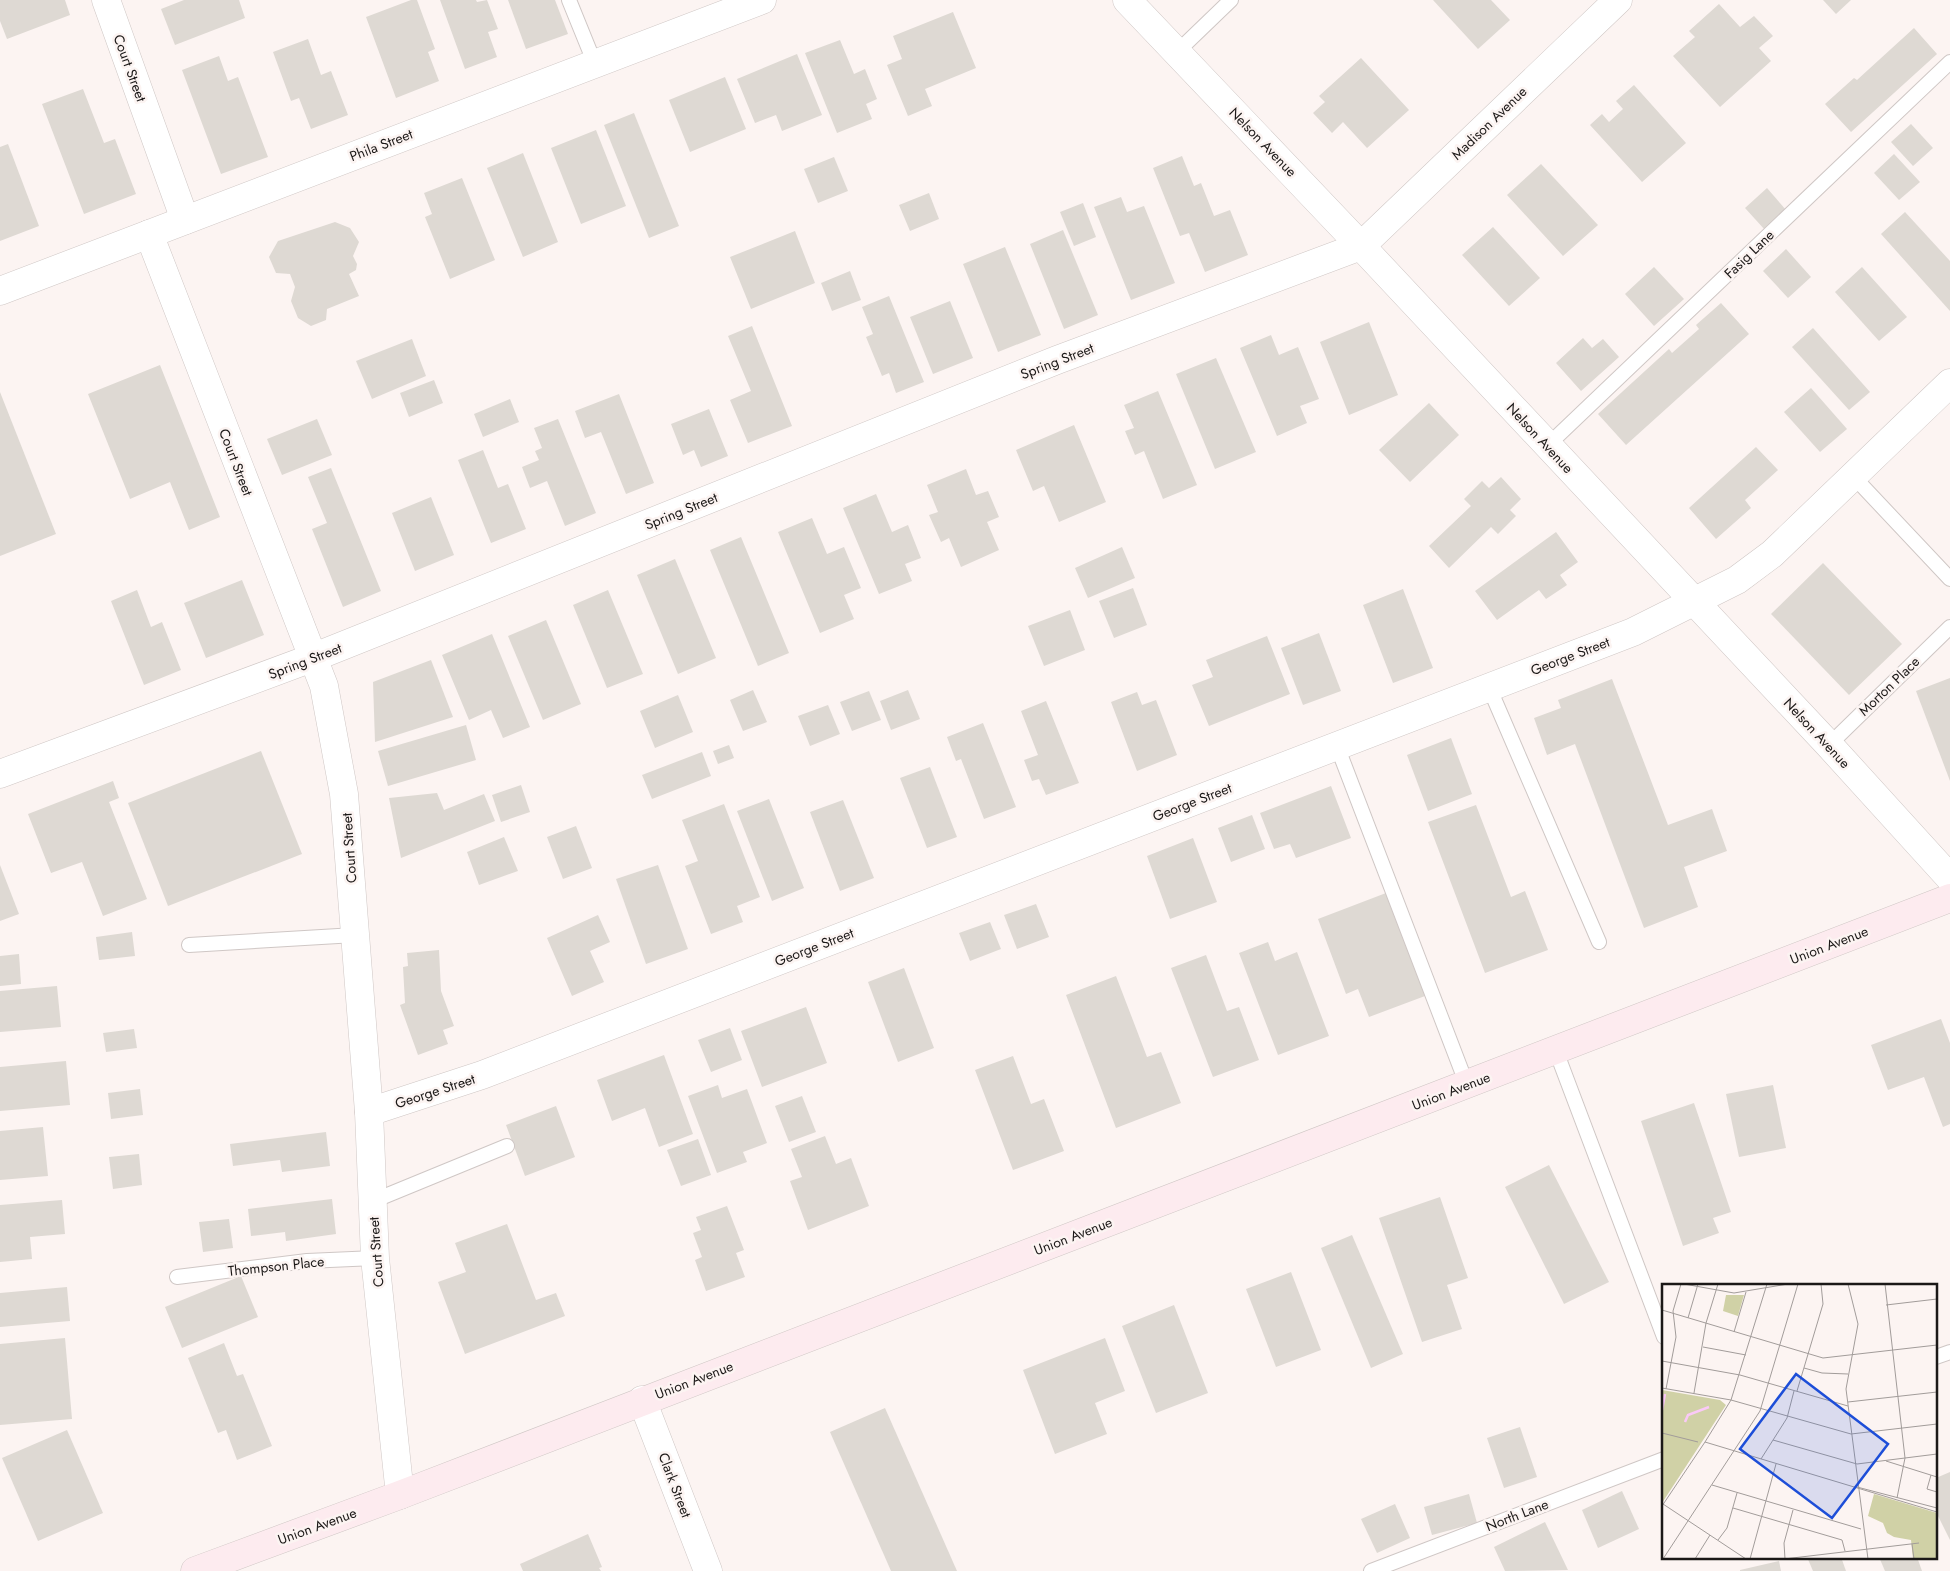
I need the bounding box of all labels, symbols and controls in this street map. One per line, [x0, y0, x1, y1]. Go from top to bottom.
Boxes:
street label: Court Street [109, 32, 152, 105]
street label: Madison Avenue [1447, 82, 1531, 164]
street label: Nelson Avenue [1225, 103, 1301, 181]
street label: Phila Street [346, 124, 416, 166]
street label: Fasig Lane [1720, 225, 1778, 283]
street label: Spring Street [1017, 338, 1097, 384]
street label: Nelson Avenue [1502, 398, 1578, 478]
street label: Court Street [214, 426, 258, 499]
street label: Spring Street [642, 487, 721, 535]
street label: George Street [1528, 632, 1613, 680]
street label: Spring Street [265, 638, 345, 684]
street label: Morton Place [1854, 652, 1924, 720]
street label: Nelson Avenue [1779, 693, 1855, 773]
street label: George Street [1150, 778, 1235, 826]
street label: Court Street [337, 812, 361, 884]
street label: Union Avenue [1787, 921, 1871, 969]
street label: George Street [772, 923, 857, 971]
street label: Union Avenue [1409, 1067, 1493, 1115]
street label: George Street [392, 1068, 478, 1113]
street label: Union Avenue [1031, 1212, 1115, 1260]
street label: Court Street [364, 1216, 388, 1288]
street label: Thompson Place [227, 1251, 325, 1281]
inset map [1662, 1284, 1938, 1558]
street label: Union Avenue [652, 1356, 736, 1404]
street label: Clark Street [653, 1450, 697, 1521]
street label: North Lane [1483, 1494, 1551, 1536]
street label: Union Avenue [275, 1502, 359, 1550]

